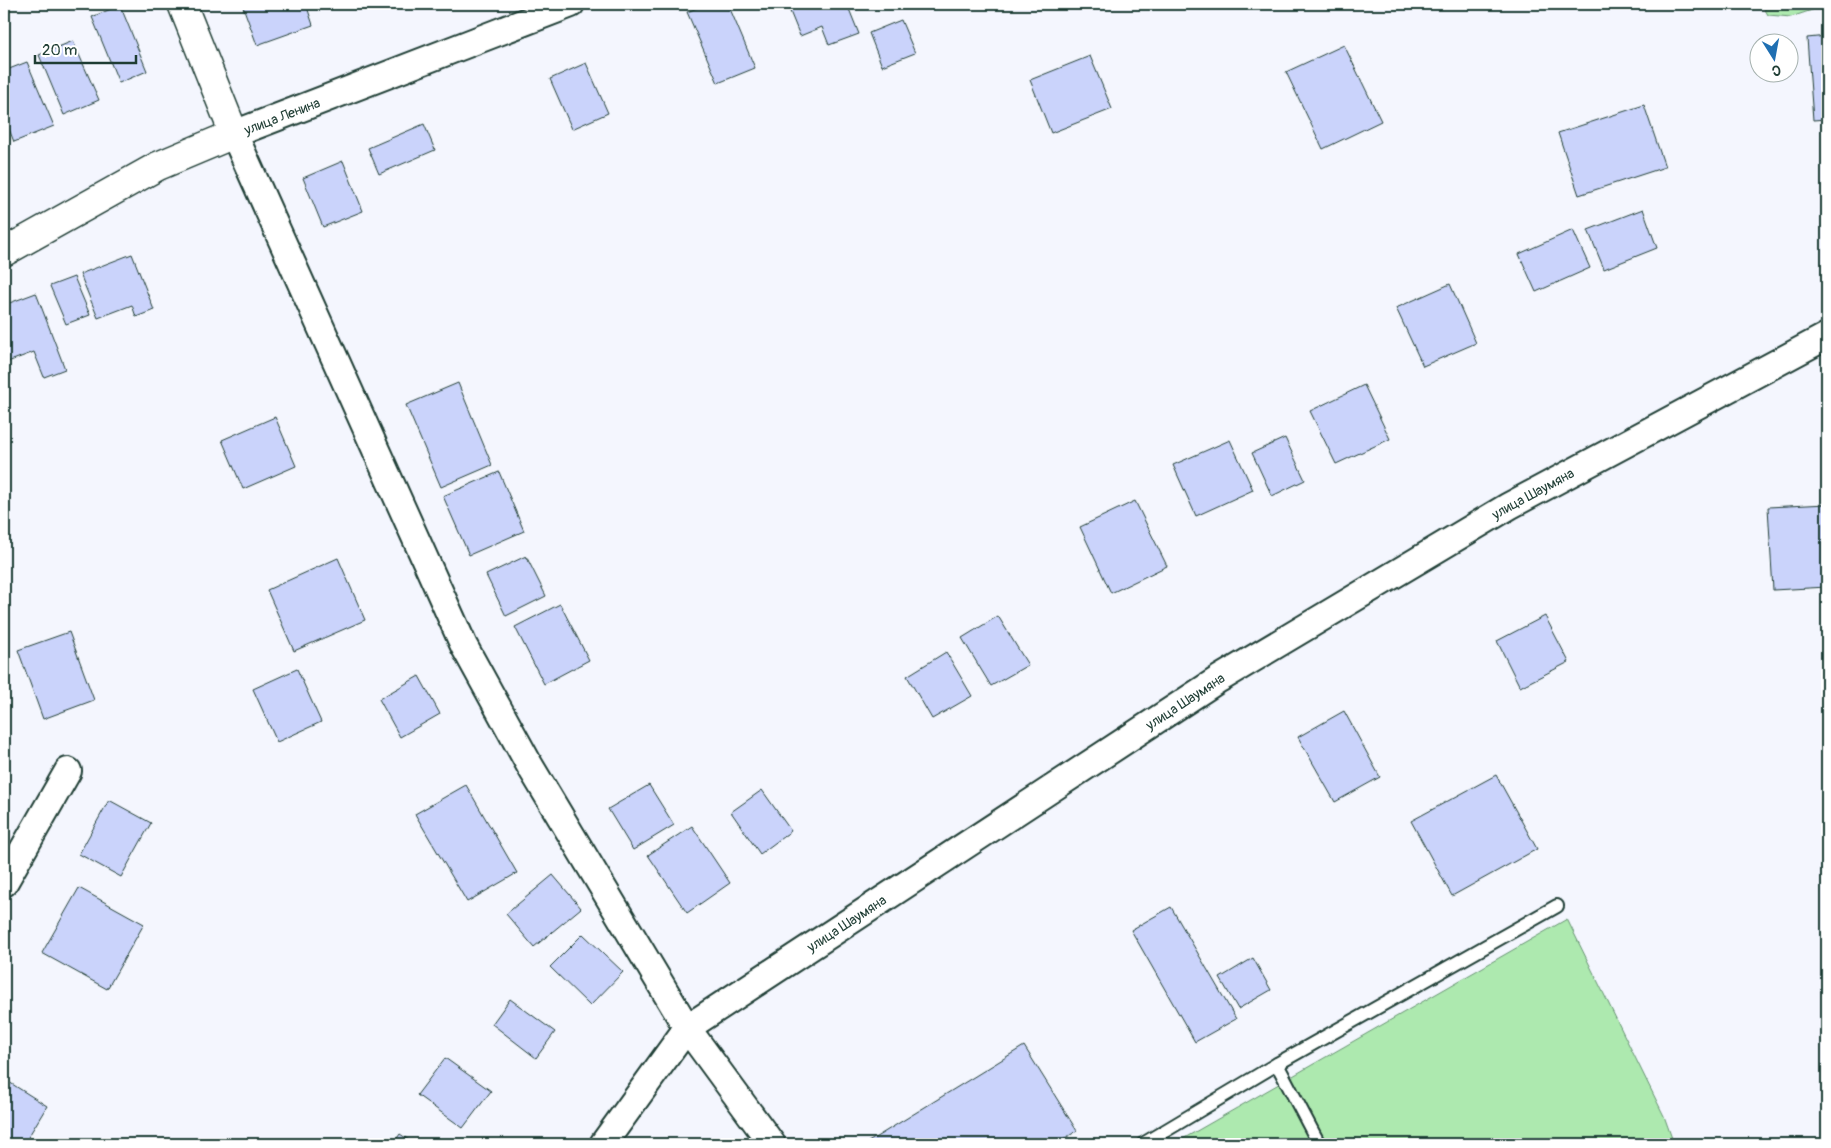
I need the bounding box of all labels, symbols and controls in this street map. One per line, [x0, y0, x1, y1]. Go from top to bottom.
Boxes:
scale bar [35, 32, 136, 64]
north arrow [1748, 32, 1798, 82]
text: 20 m [42, 41, 77, 60]
text: С [1770, 61, 1782, 80]
street label: улица Ленина [241, 94, 323, 139]
street label: улица Шаумяна [1488, 465, 1577, 524]
street label: улица Шаумяна [1142, 669, 1228, 734]
street label: улица Шаумяна [803, 892, 890, 956]

